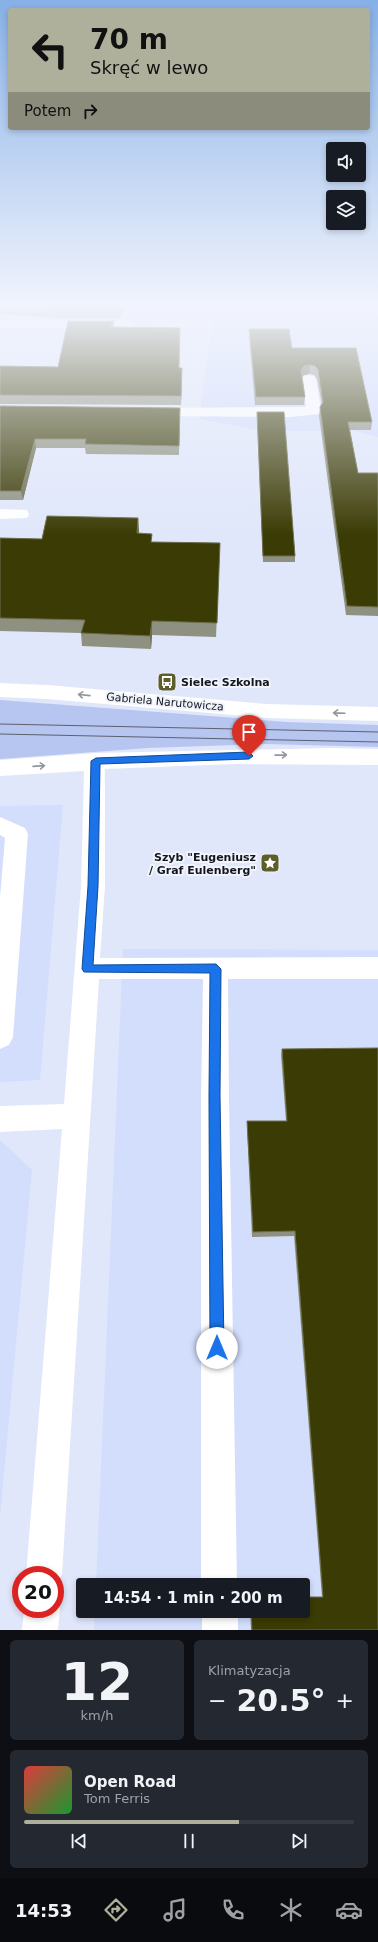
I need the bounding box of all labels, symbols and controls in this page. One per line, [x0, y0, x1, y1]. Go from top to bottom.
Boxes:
text: 70 m [90, 23, 168, 56]
icon: left [24, 24, 76, 76]
text: Skręć w lewo [90, 57, 208, 78]
icon: right [79, 100, 101, 122]
text: Potem [24, 102, 71, 120]
map controls [326, 142, 366, 230]
button: sound [326, 142, 366, 182]
button: layers [326, 190, 366, 230]
bus stop icon: Sielec Szkolna [156, 671, 178, 693]
place label: Sielec Szkolna [181, 676, 270, 689]
street label: Gabriela Narutowicza [106, 690, 224, 714]
one-way arrow [78, 691, 91, 699]
one-way arrow [333, 710, 346, 717]
pin [232, 715, 266, 756]
icon: arrive [238, 721, 260, 743]
one-way arrow [274, 751, 287, 759]
one-way arrow [32, 762, 45, 769]
place label: Szyb "Eugeniusz / Graf Eulenberg" [149, 851, 256, 877]
place icon: Szyb "Eugeniusz / Graf Eulenberg" [259, 852, 281, 874]
position arrow [196, 1327, 238, 1369]
speed limit sign: 20 [12, 1566, 64, 1618]
text: 14:54 · 1 min · 200 m [103, 1589, 283, 1607]
text: 12 [61, 1652, 133, 1712]
text: Klimatyzacja [208, 1663, 291, 1678]
text: 20.5° [236, 1683, 326, 1718]
text: − [208, 1688, 226, 1713]
text: + [336, 1688, 354, 1713]
text: km/h [81, 1708, 113, 1723]
text: Open Road [84, 1773, 176, 1791]
text: Tom Ferris [84, 1791, 150, 1806]
icon: previous [68, 1830, 90, 1852]
icon: pause [178, 1830, 200, 1852]
icon: next [288, 1830, 310, 1852]
icon: directions [102, 1896, 130, 1924]
icon: music [161, 1896, 189, 1924]
icon: phone [219, 1896, 247, 1924]
icon: climate [277, 1896, 305, 1924]
icon: car [335, 1896, 363, 1924]
text: 14:53 [15, 1900, 72, 1921]

